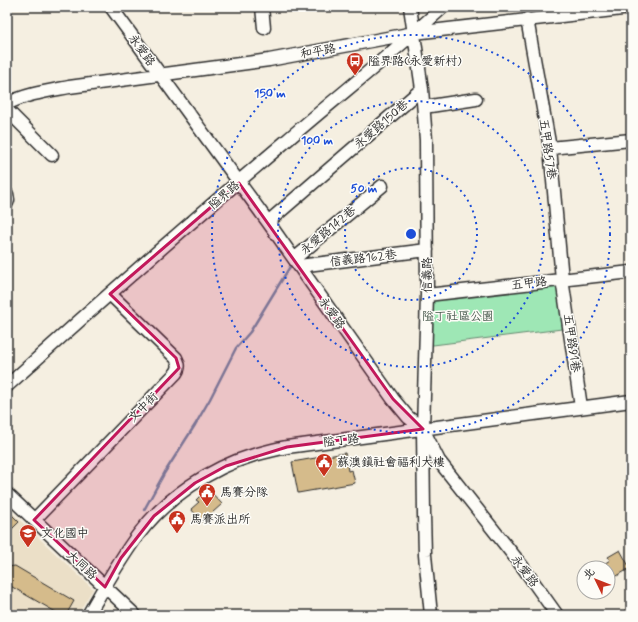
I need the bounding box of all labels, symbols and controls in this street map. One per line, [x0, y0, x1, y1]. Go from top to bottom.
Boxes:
street label: 永愛路 [124, 31, 158, 70]
street label: 和平路 [299, 41, 337, 63]
bus stop icon: 隘界路(永愛新村) [345, 51, 365, 76]
place label: 隘界路(永愛新村) [368, 54, 462, 70]
text: 150 m [254, 86, 286, 102]
street label: 永愛路150巷 [351, 97, 412, 153]
street label: 五甲路57巷 [535, 118, 559, 181]
text: 100 m [301, 133, 334, 149]
street label: 隘界路 [206, 178, 243, 214]
text: 50 m [351, 181, 378, 197]
street label: 永愛路142巷 [298, 203, 360, 259]
centre of rings [404, 227, 418, 241]
street label: 信義路162巷 [329, 247, 397, 271]
street label: 信義路 [420, 257, 436, 293]
street label: 五甲路 [510, 274, 548, 294]
street label: 永愛路 [314, 294, 348, 333]
park label: 隘丁社區公園 [422, 309, 494, 325]
street label: 五甲路91巷 [559, 313, 583, 373]
street label: 文中街 [125, 389, 162, 426]
street label: 隘丁路 [322, 431, 360, 451]
public building icon: 蘇澳鎮社會福利大樓 [314, 452, 334, 477]
place label: 蘇澳鎮社會福利大樓 [337, 455, 445, 471]
public building icon: 馬賽分隊 [197, 482, 217, 507]
place label: 馬賽分隊 [220, 485, 268, 501]
public building icon: 馬賽派出所 [167, 509, 187, 534]
place label: 馬賽派出所 [190, 512, 251, 528]
school or university icon: 文化國中 [18, 523, 38, 548]
place label: 文化國中 [41, 526, 89, 542]
street label: 大同路 [63, 548, 100, 584]
street label: 永愛路 [507, 552, 541, 591]
north arrow [576, 560, 616, 600]
text: 北 [581, 565, 598, 583]

